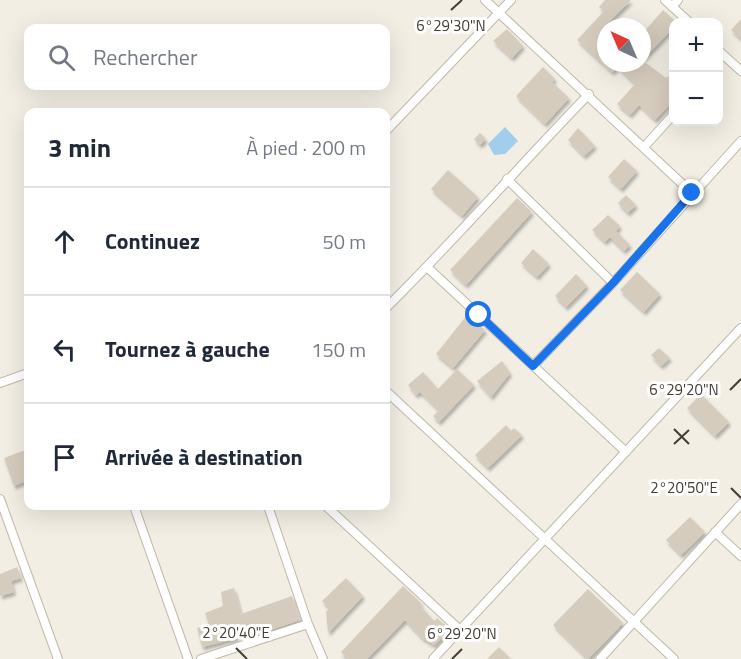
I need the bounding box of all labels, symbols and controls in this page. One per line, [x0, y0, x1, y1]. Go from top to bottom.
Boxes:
text: 6°29'30"N [416, 14, 486, 37]
north arrow [597, 18, 651, 72]
map controls [669, 18, 723, 126]
button: + [669, 18, 723, 72]
search box [24, 24, 390, 90]
text: Rechercher [93, 40, 198, 74]
icon: search [45, 41, 78, 74]
button: − [669, 72, 723, 126]
text: 3 min [48, 128, 111, 167]
text: À pied · 200 m [246, 132, 366, 163]
route end [678, 179, 704, 205]
text: Continuez [105, 224, 200, 258]
icon: ahead [48, 225, 81, 258]
text: 50 m [322, 226, 366, 257]
route start [465, 301, 491, 327]
text: Tournez à gauche [105, 332, 270, 366]
icon: left [48, 333, 81, 366]
text: 150 m [311, 334, 366, 365]
text: 6°29'20"N [649, 378, 719, 401]
text: Arrivée à destination [105, 440, 303, 474]
icon: arrive [48, 441, 81, 474]
text: 2°20'50"E [650, 476, 718, 499]
text: 2°20'40"E [202, 621, 270, 644]
text: 6°29'20"N [427, 622, 497, 645]

